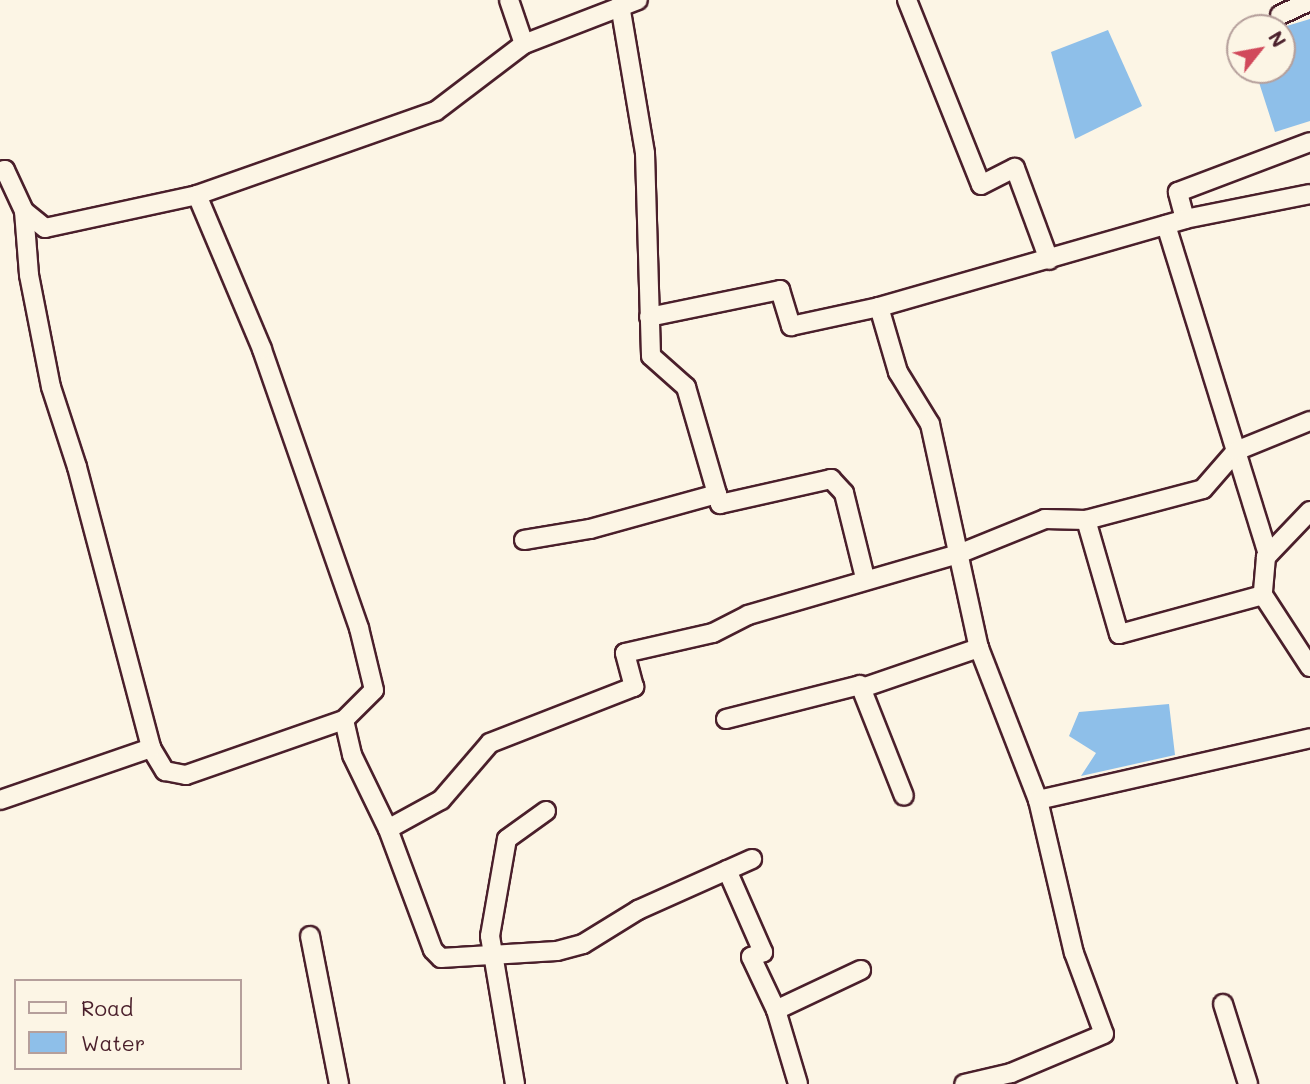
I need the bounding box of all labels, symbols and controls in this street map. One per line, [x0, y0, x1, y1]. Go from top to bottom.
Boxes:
north arrow [1226, 14, 1296, 84]
text: N [1263, 26, 1292, 52]
legend [14, 979, 242, 1070]
text: Road [81, 994, 133, 1021]
text: Water [81, 1029, 145, 1056]

